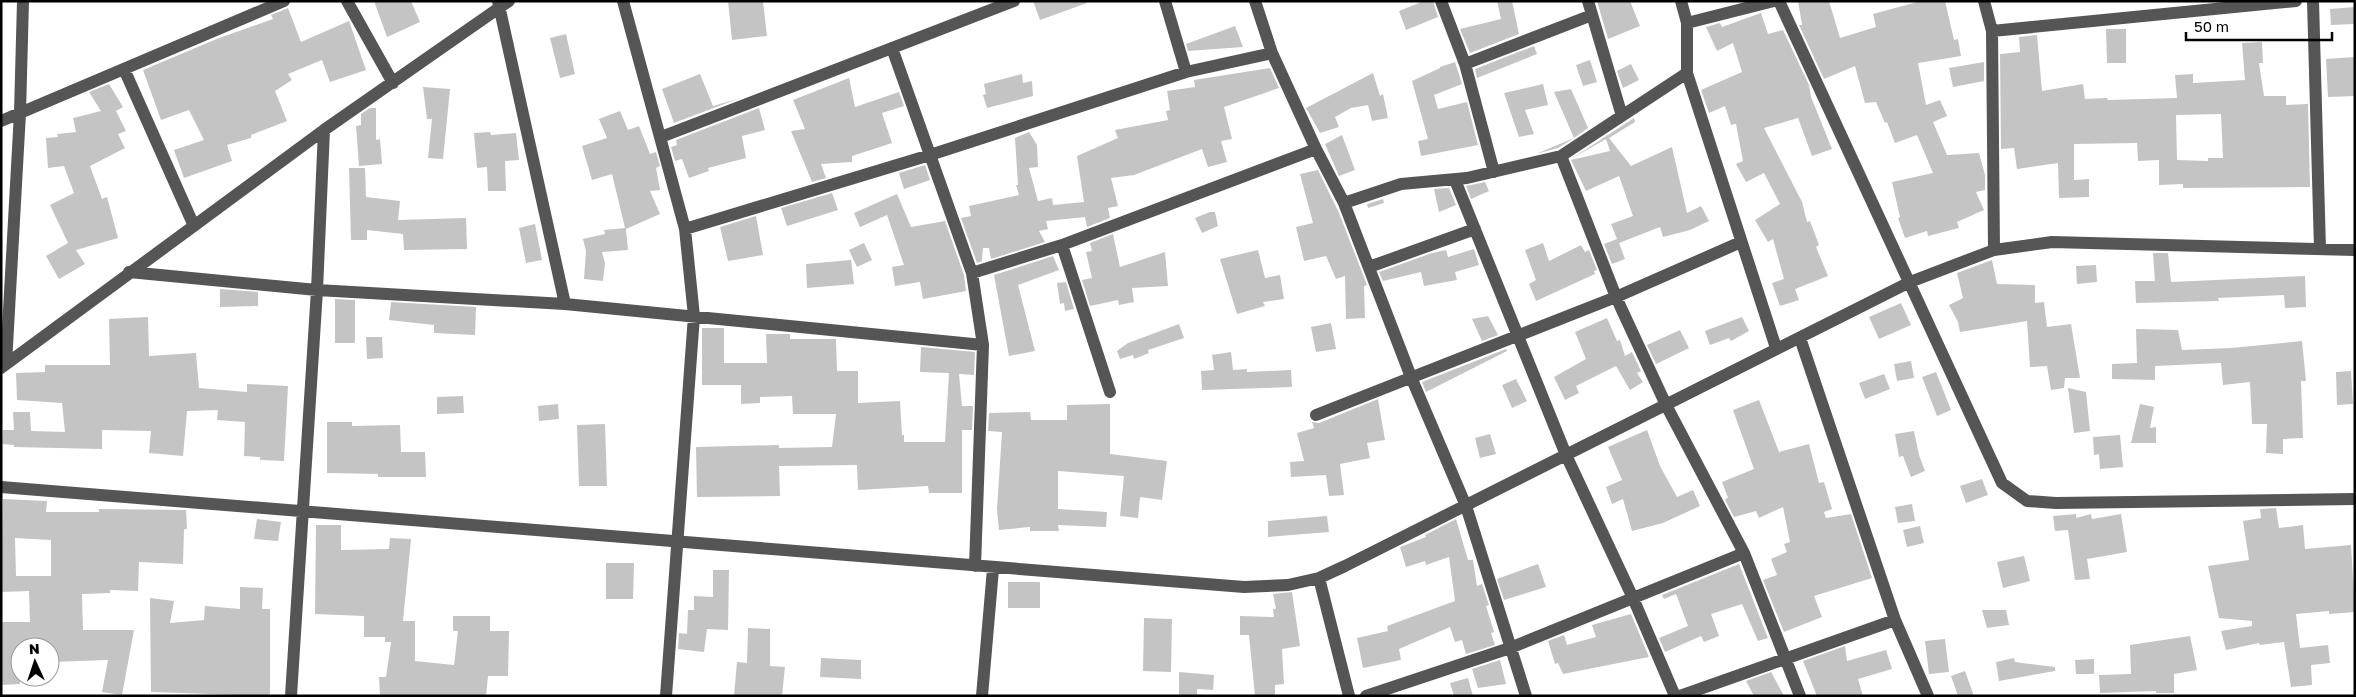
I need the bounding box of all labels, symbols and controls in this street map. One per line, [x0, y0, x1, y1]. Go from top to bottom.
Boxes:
scale bar [2186, 10, 2332, 42]
text: 50 m [2194, 17, 2229, 35]
north arrow [10, 637, 60, 687]
text: N [29, 640, 40, 657]

